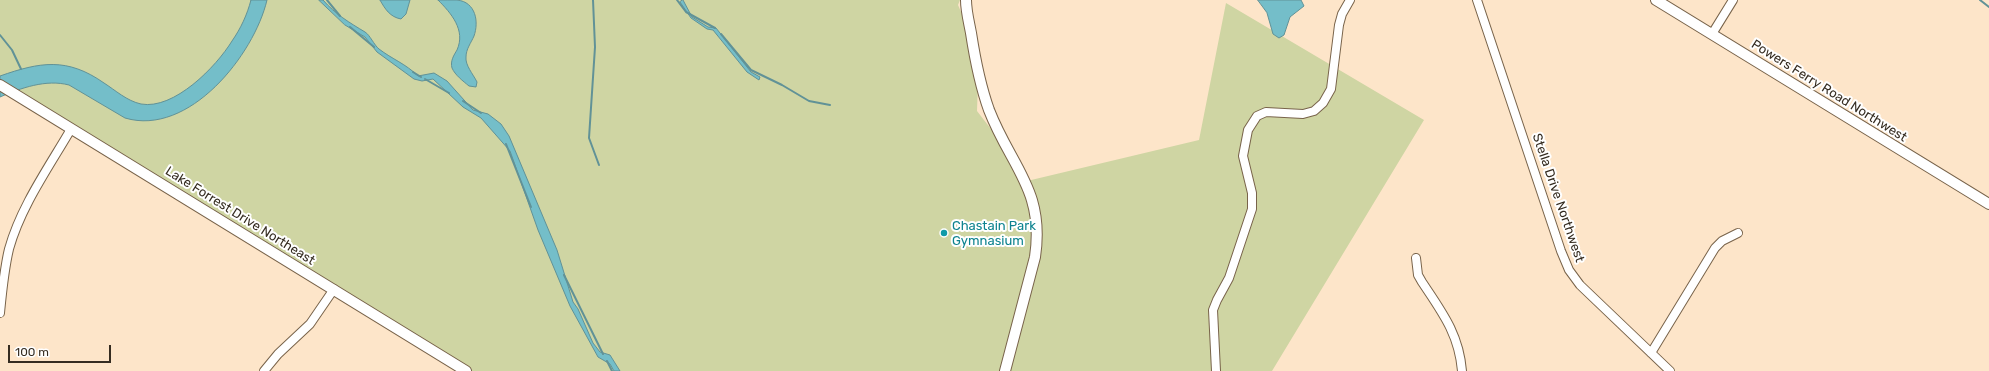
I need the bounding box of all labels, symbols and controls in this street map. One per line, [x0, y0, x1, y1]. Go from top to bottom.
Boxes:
street label: Powers Ferry Road Northwest [1748, 37, 1910, 145]
street label: Stella Drive Northwest [1529, 132, 1587, 264]
street label: Lake Forrest Drive Northeast [162, 163, 318, 269]
place label: Chastain Park Gymnasium [952, 218, 1036, 249]
marker: Chastain Park Gymnasium [939, 228, 949, 238]
scale bar [10, 337, 113, 363]
text: 100 m [15, 345, 49, 359]

